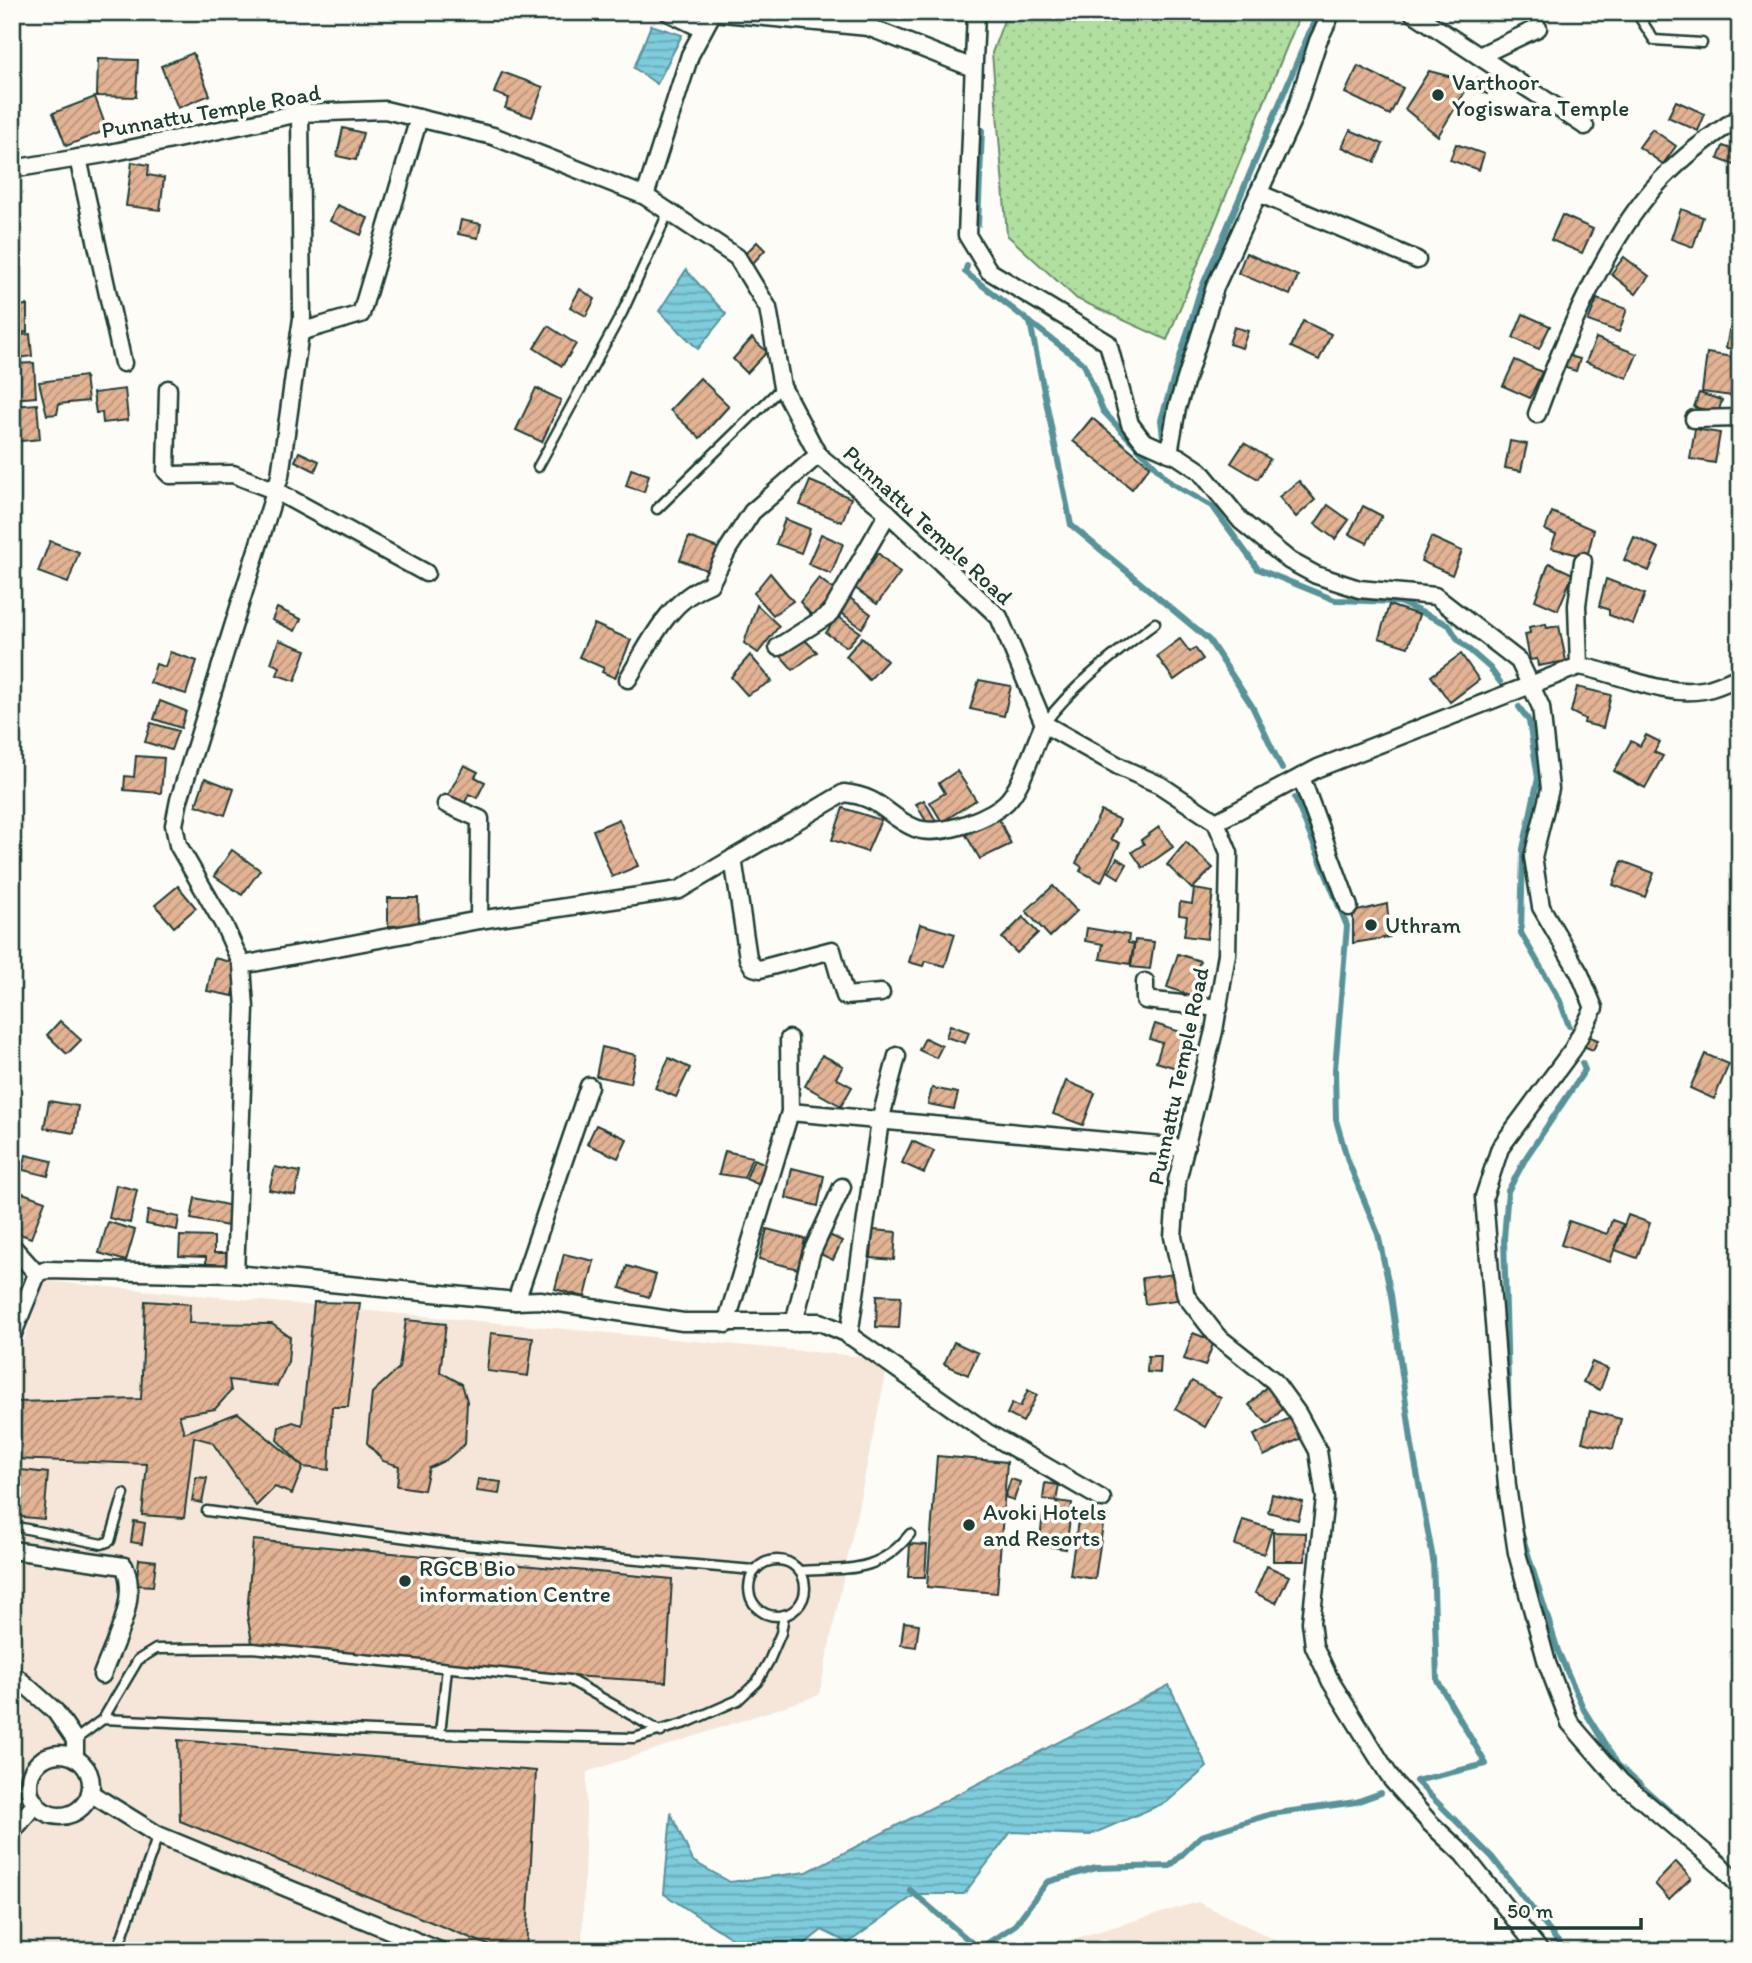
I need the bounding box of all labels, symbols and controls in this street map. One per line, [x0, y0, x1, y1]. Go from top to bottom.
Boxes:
place label: Varthoor Yogiswara Temple [1452, 68, 1629, 122]
street label: Punnattu Temple Road [99, 78, 323, 144]
marker: Varthoor Yogiswara Temple [1430, 87, 1446, 103]
street label: Punnattu Temple Road [837, 439, 1019, 611]
place label: Uthram [1385, 911, 1461, 939]
marker: Uthram [1363, 917, 1379, 933]
street label: Punnattu Temple Road [1141, 964, 1215, 1187]
place label: Avoki Hotels and Resorts [983, 1498, 1106, 1552]
marker: Avoki Hotels and Resorts [961, 1517, 977, 1533]
place label: RGCB Bio information Centre [419, 1554, 611, 1608]
marker: RGCB Bio information Centre [397, 1573, 413, 1589]
scale bar [1496, 1886, 1642, 1930]
text: 50 m [1507, 1898, 1554, 1923]

